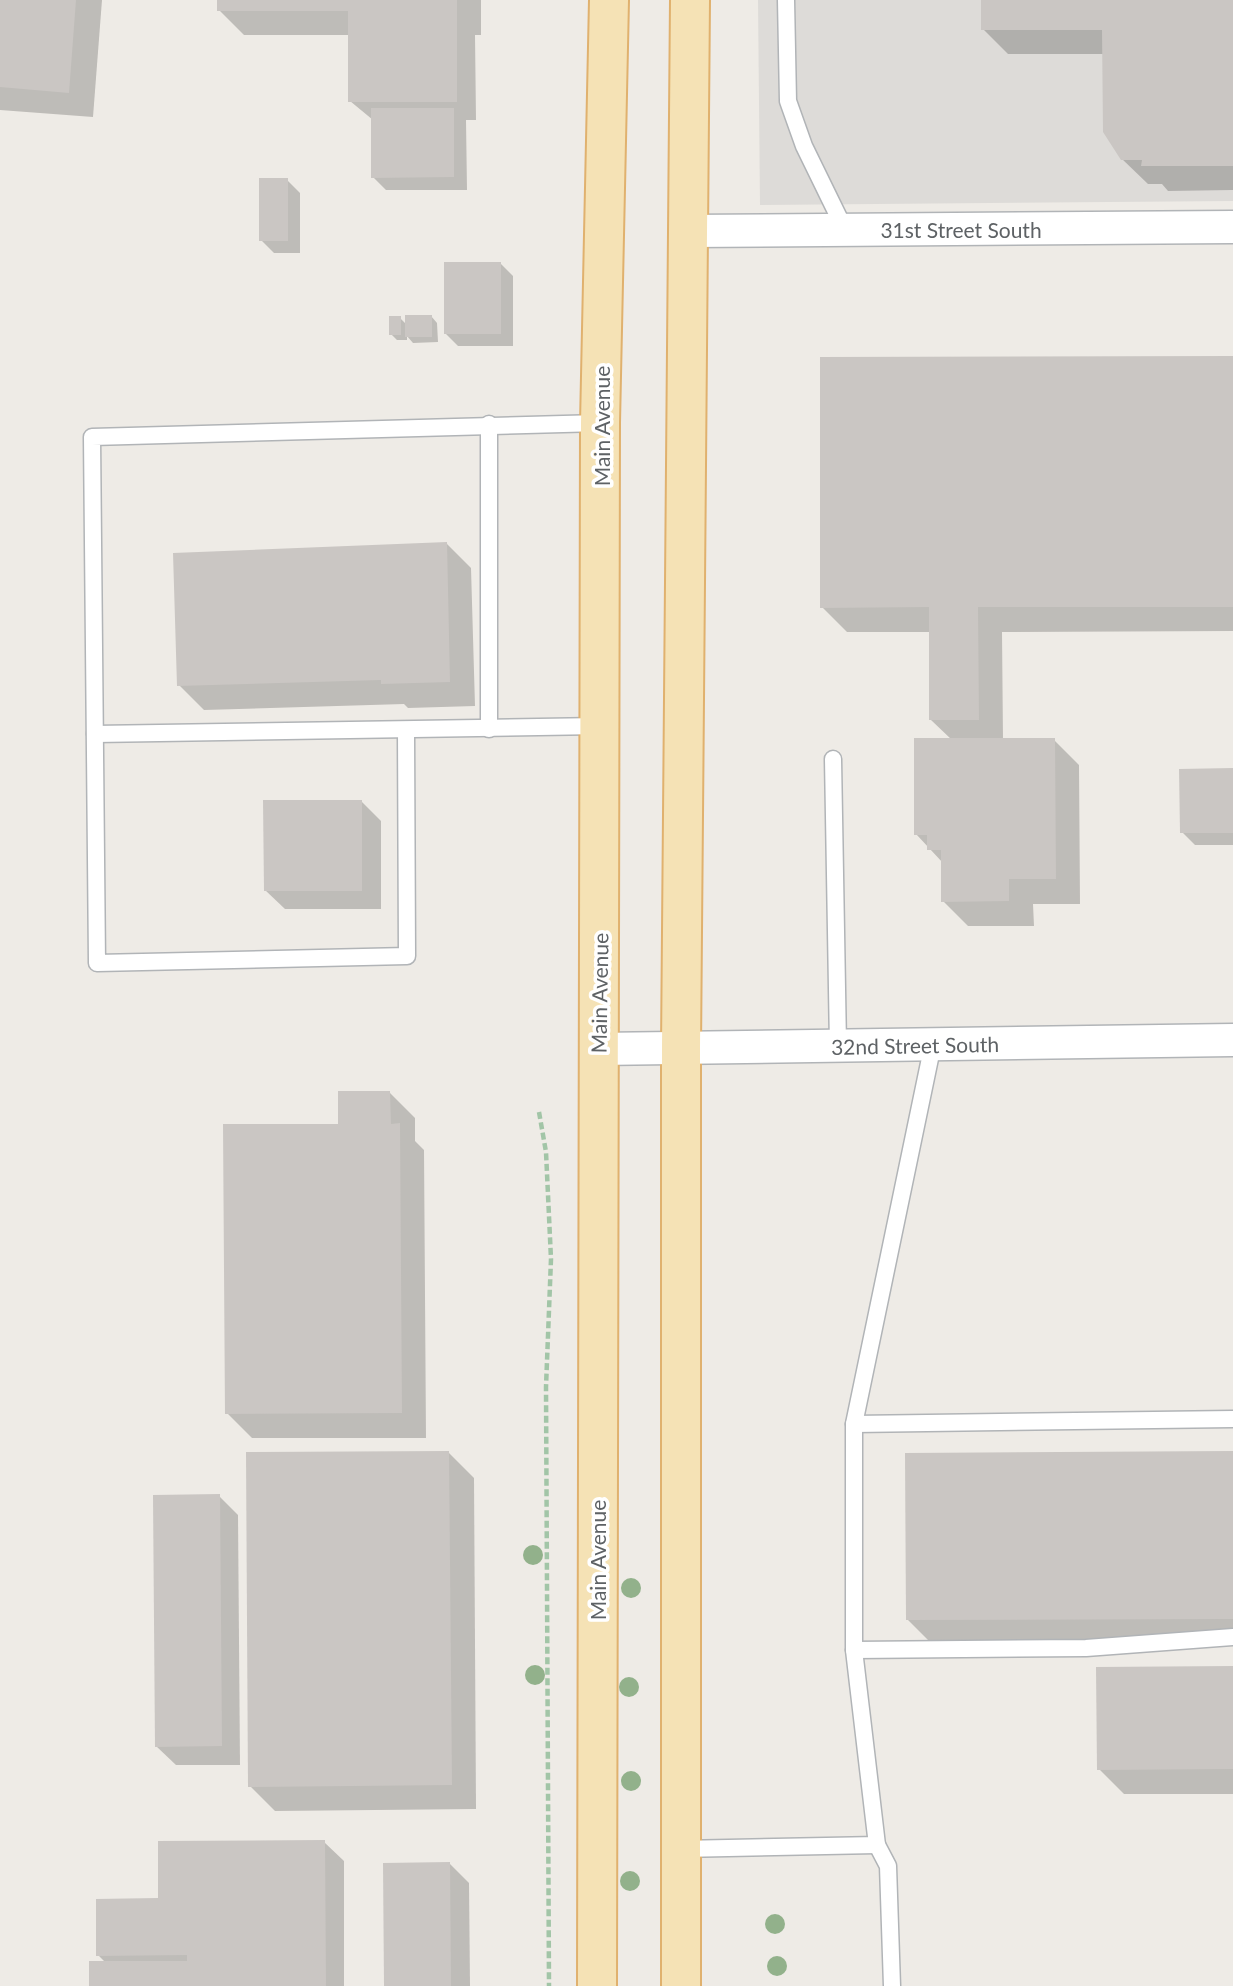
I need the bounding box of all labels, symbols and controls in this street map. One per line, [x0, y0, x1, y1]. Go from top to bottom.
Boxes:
street label: 31st Street South [880, 217, 1042, 242]
street label: Main Avenue [589, 366, 614, 486]
street label: Main Avenue [585, 933, 613, 1053]
street label: 32nd Street South [831, 1031, 999, 1059]
street label: Main Avenue [585, 1500, 610, 1620]

